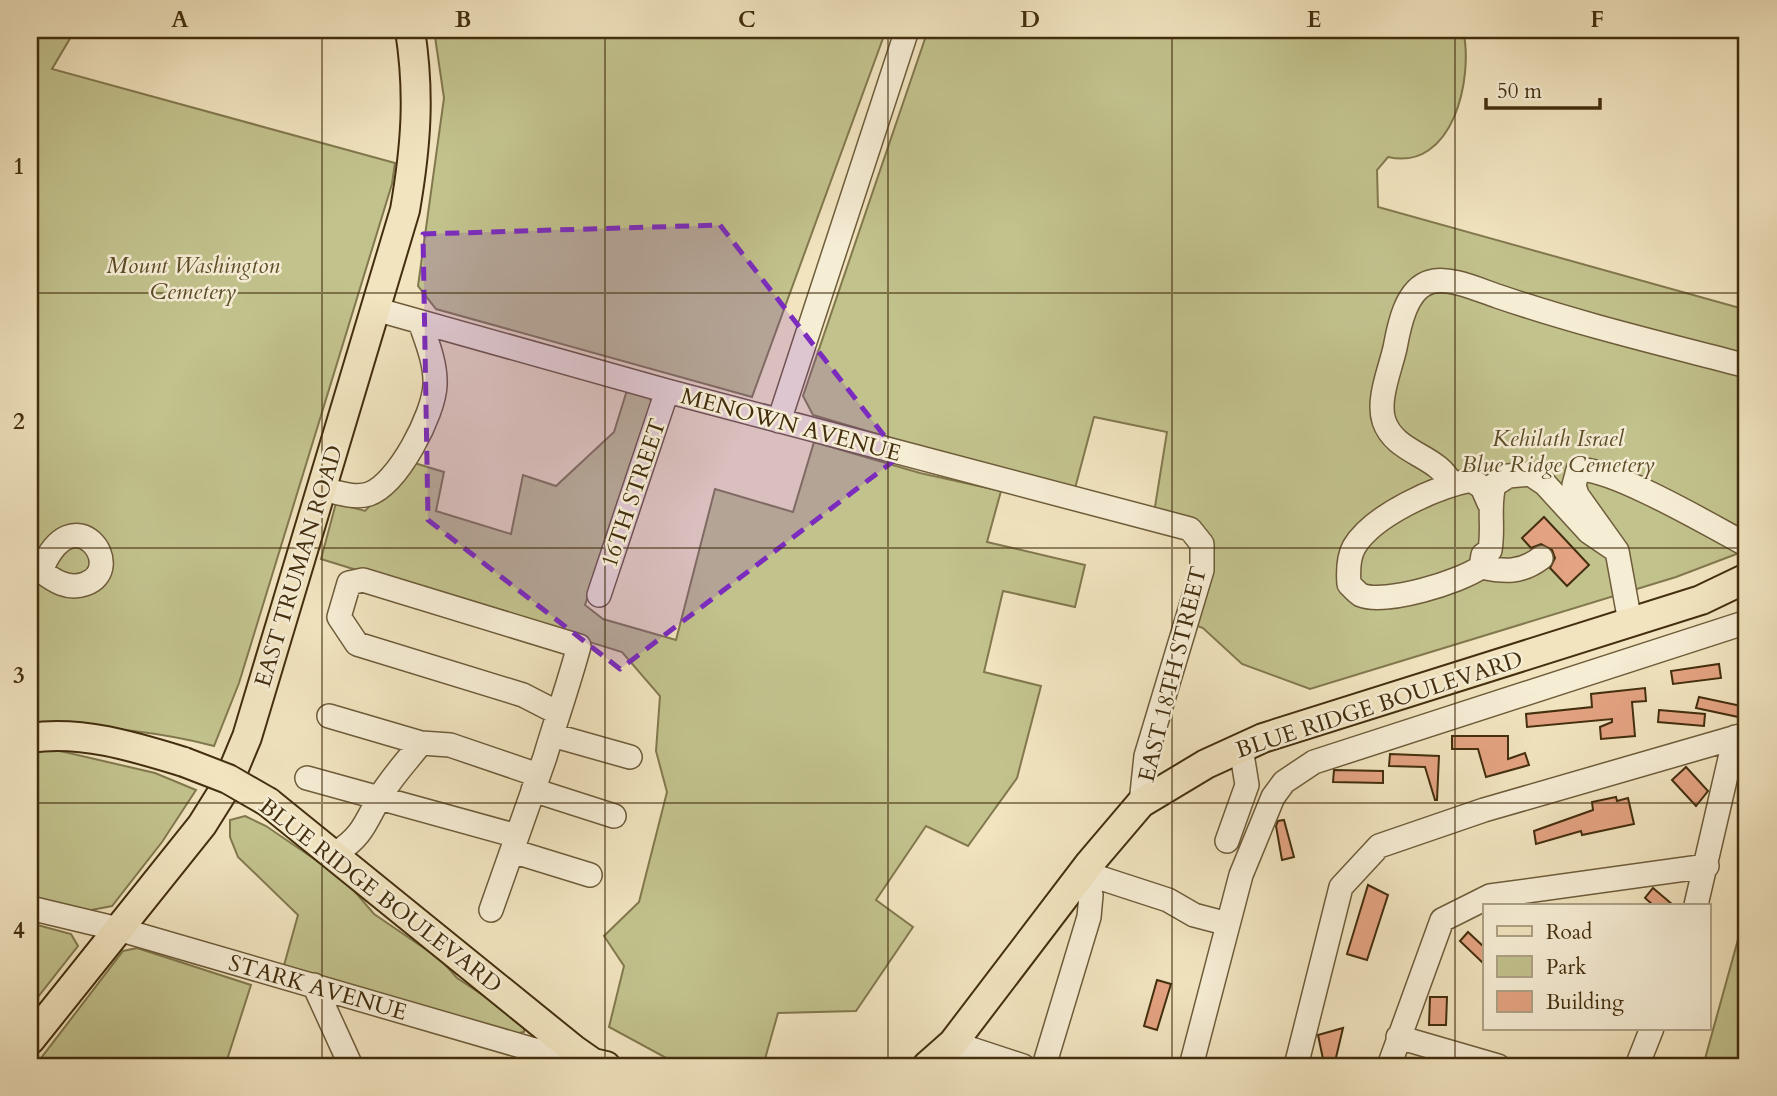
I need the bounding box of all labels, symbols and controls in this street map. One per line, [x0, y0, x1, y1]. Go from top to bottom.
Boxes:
text: A [171, 4, 189, 35]
text: B [455, 4, 471, 35]
text: C [738, 4, 756, 35]
text: D [1020, 4, 1040, 35]
text: E [1307, 4, 1321, 35]
text: F [1590, 4, 1604, 35]
scale bar [1486, 66, 1600, 110]
text: 50 m [1497, 77, 1542, 106]
text: 1 [13, 151, 25, 182]
park label: Mount Washington Cemetery [106, 250, 281, 307]
street label: MENOWN AVENUE [677, 380, 904, 469]
text: 2 [13, 406, 25, 437]
street label: 16TH STREET [594, 415, 673, 572]
park label: Kehilath Israel Blue Ridge Cemetery [1461, 423, 1655, 480]
street label: EAST TRUMAN ROAD [247, 441, 350, 691]
street label: EAST 18TH STREET [1131, 563, 1214, 785]
street label: BLUE RIDGE BOULEVARD [1232, 643, 1527, 766]
text: 3 [13, 660, 25, 691]
street label: BLUE RIDGE BOULEVARD [253, 791, 508, 1000]
legend [1483, 904, 1710, 1030]
text: 4 [13, 915, 25, 946]
text: Road [1546, 918, 1592, 947]
street label: STARK AVENUE [225, 947, 411, 1028]
text: Park [1546, 953, 1587, 982]
text: Building [1546, 988, 1624, 1017]

